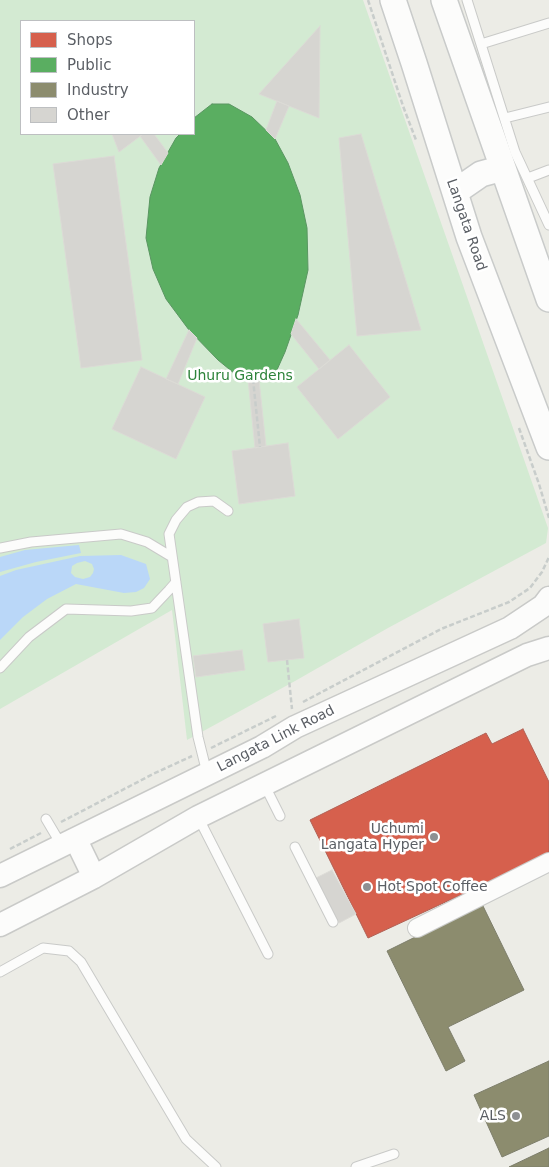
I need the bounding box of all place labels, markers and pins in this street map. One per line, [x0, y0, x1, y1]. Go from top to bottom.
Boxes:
place label: Uchumi Langata Hyper [321, 821, 424, 854]
marker: Uchumi Langata Hyper [428, 831, 440, 843]
place label: Hot Spot Coffee [377, 879, 488, 895]
marker: Hot Spot Coffee [361, 881, 373, 893]
place label: ALS [480, 1108, 506, 1124]
marker: ALS [510, 1110, 522, 1122]

